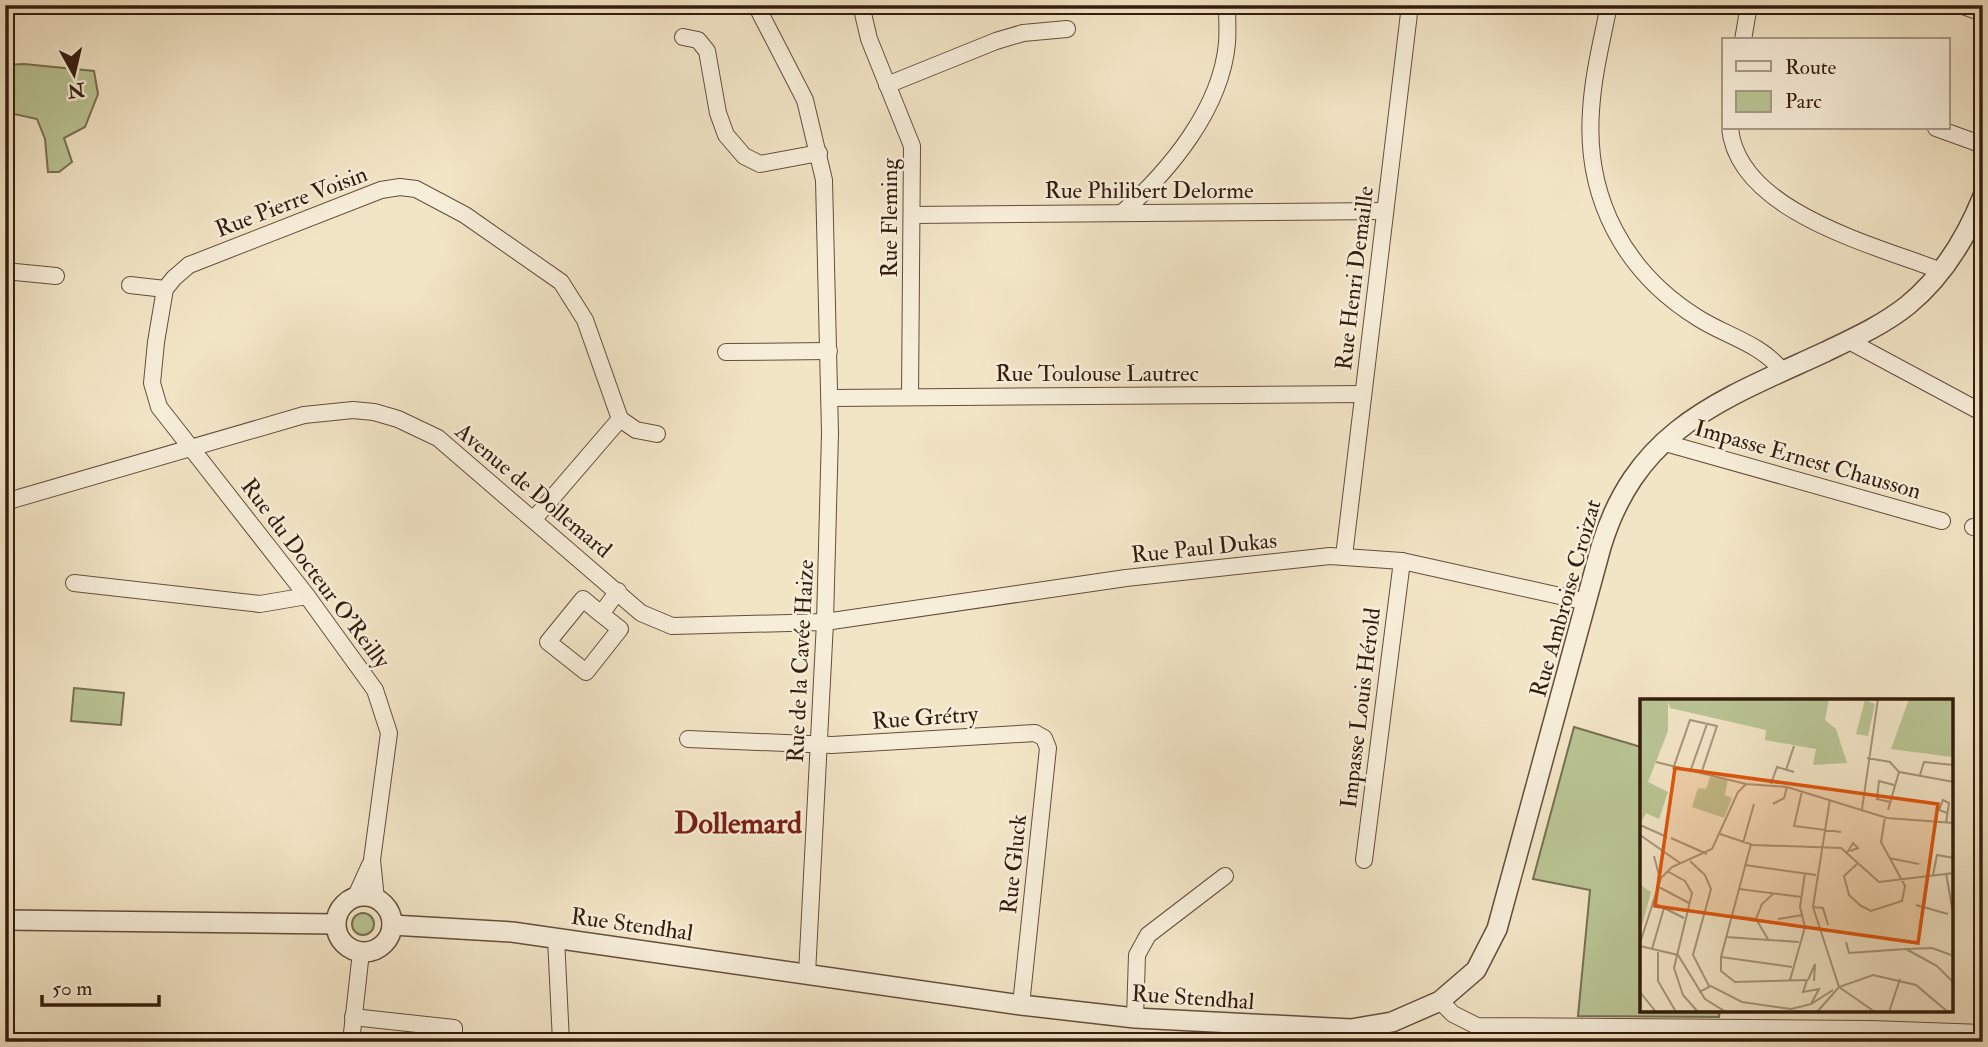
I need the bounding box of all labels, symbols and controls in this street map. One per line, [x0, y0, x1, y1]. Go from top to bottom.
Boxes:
north arrow [38, 38, 108, 108]
legend [1722, 38, 1950, 130]
text: Route [1785, 54, 1837, 81]
text: N [65, 77, 87, 103]
text: Parc [1785, 88, 1822, 115]
street label: Rue Fleming [875, 158, 904, 278]
street label: Rue Pierre Voisin [211, 159, 371, 244]
street label: Rue Philibert Delorme [1044, 176, 1254, 205]
street label: Rue Henri Demaille [1329, 184, 1380, 372]
street label: Rue Toulouse Lautrec [995, 359, 1199, 388]
street label: Impasse Ernest Chausson [1691, 413, 1925, 507]
street label: Avenue de Dollemard [449, 416, 618, 564]
street label: Rue du Docteur O'Reilly [235, 473, 397, 675]
street label: Rue Ambroise Croizat [1523, 496, 1608, 700]
street label: Rue Paul Dukas [1130, 525, 1278, 570]
street label: Rue de la Cavée Haize [781, 558, 820, 763]
street label: Impasse Louis Hérold [1334, 606, 1388, 810]
street label: Rue Grétry [871, 699, 980, 736]
inset map [1640, 699, 1953, 1012]
district label: Dollemard [674, 805, 802, 842]
street label: Rue Gluck [994, 813, 1033, 915]
street label: Rue Stendhal [569, 902, 695, 947]
scale bar [42, 963, 159, 1007]
text: 50 m [52, 975, 93, 1002]
street label: Rue Stendhal [1131, 979, 1255, 1016]

